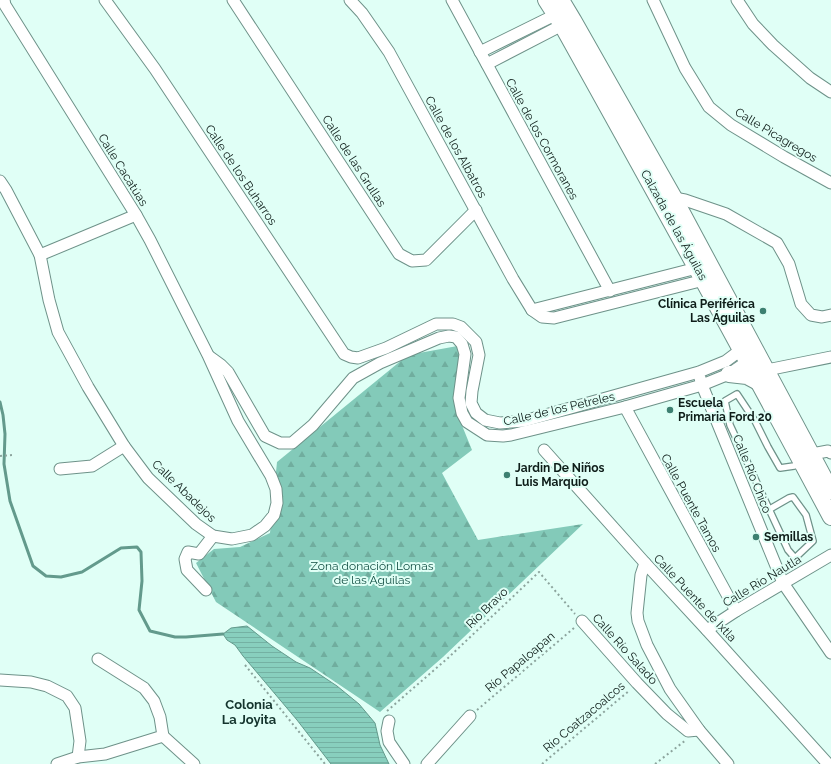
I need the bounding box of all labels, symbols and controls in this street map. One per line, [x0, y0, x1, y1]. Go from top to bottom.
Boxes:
street label: Calle de los Cormoranes [503, 76, 581, 202]
street label: Calle de los Albatros [422, 94, 490, 200]
street label: Calle Picagregos [732, 105, 820, 165]
street label: Calle de las Grullas [319, 113, 389, 210]
street label: Calle de los Buharros [202, 122, 280, 228]
street label: Calle Cacatúas [95, 131, 151, 209]
street label: Calzada de las Águilas [638, 167, 710, 283]
place label: Clínica Periférica Las Águilas [658, 297, 755, 325]
marker: Clínica Periférica Las Águilas [758, 306, 768, 316]
street label: Calle de los Petreles [502, 389, 616, 429]
place label: Escuela Primaria Ford 20 [678, 396, 772, 424]
marker: Escuela Primaria Ford 20 [665, 405, 675, 415]
street label: Calle Río Chico [730, 433, 774, 515]
street label: Calle Puente Tamos [658, 451, 724, 555]
street label: Calle Abadejos [149, 457, 219, 525]
place label: Jardin De Niños Luis Marquio [515, 461, 605, 489]
marker: Jardin De Niños Luis Marquio [502, 470, 512, 480]
place label: Semillas [764, 530, 813, 544]
marker: Semillas [751, 532, 761, 542]
street label: Calle Puente de Ixtla [651, 551, 739, 645]
street label: Calle Río Nautla [720, 552, 804, 610]
park label: Zona donación Lomas de las Águilas [310, 559, 434, 587]
street label: Río Bravo [463, 585, 511, 631]
street label: Calle Río Salado [590, 611, 660, 687]
street label: Río Papaloapan [482, 629, 558, 695]
street label: Río Coatzacoalcos [540, 679, 628, 755]
district label: Colonia La Joyita [222, 697, 277, 727]

